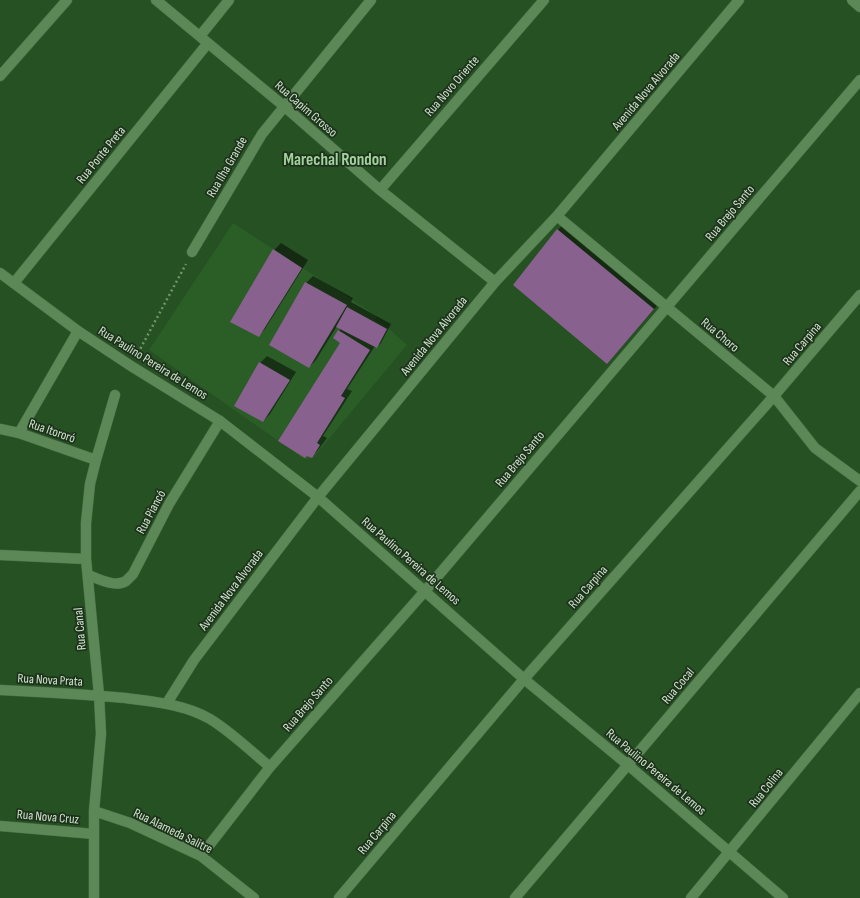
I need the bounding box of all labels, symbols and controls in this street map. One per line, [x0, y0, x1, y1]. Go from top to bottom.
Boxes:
street label: Avenida Nova Alvorada [608, 49, 683, 134]
street label: Rua Novo Oriente [421, 52, 483, 120]
street label: Rua Capim Grosso [271, 77, 341, 141]
street label: Rua Ponte Preta [73, 123, 129, 187]
street label: Rua Ilha Grande [203, 134, 251, 200]
district label: Marechal Rondon [283, 150, 387, 170]
street label: Rua Brejo Santo [702, 182, 758, 244]
street label: Avenida Nova Alvorada [397, 293, 471, 380]
street label: Rua Choro [698, 315, 742, 355]
street label: Rua Carpina [779, 319, 825, 369]
street label: Rua Paulino Pereira de Lemos [95, 323, 211, 403]
street label: Rua Itororó [27, 416, 77, 446]
street label: Rua Brejo Santo [492, 428, 548, 490]
street label: Rua Piancó [133, 487, 169, 537]
street label: Rua Paulino Pereira de Lemos [358, 514, 464, 609]
street label: Avenida Nova Alvorada [195, 546, 267, 634]
street label: Rua Carpina [565, 562, 611, 612]
street label: Rua Canal [70, 607, 90, 651]
street label: Rua Cocal [658, 665, 698, 707]
street label: Rua Nova Prata [17, 670, 83, 690]
street label: Rua Brejo Santo [280, 673, 336, 735]
street label: Rua Paulino Pereira de Lemos [603, 725, 710, 819]
street label: Rua Colina [745, 765, 787, 811]
street label: Rua Alameda Salitre [131, 805, 215, 857]
street label: Rua Nova Cruz [16, 806, 80, 828]
street label: Rua Carpina [354, 808, 400, 858]

